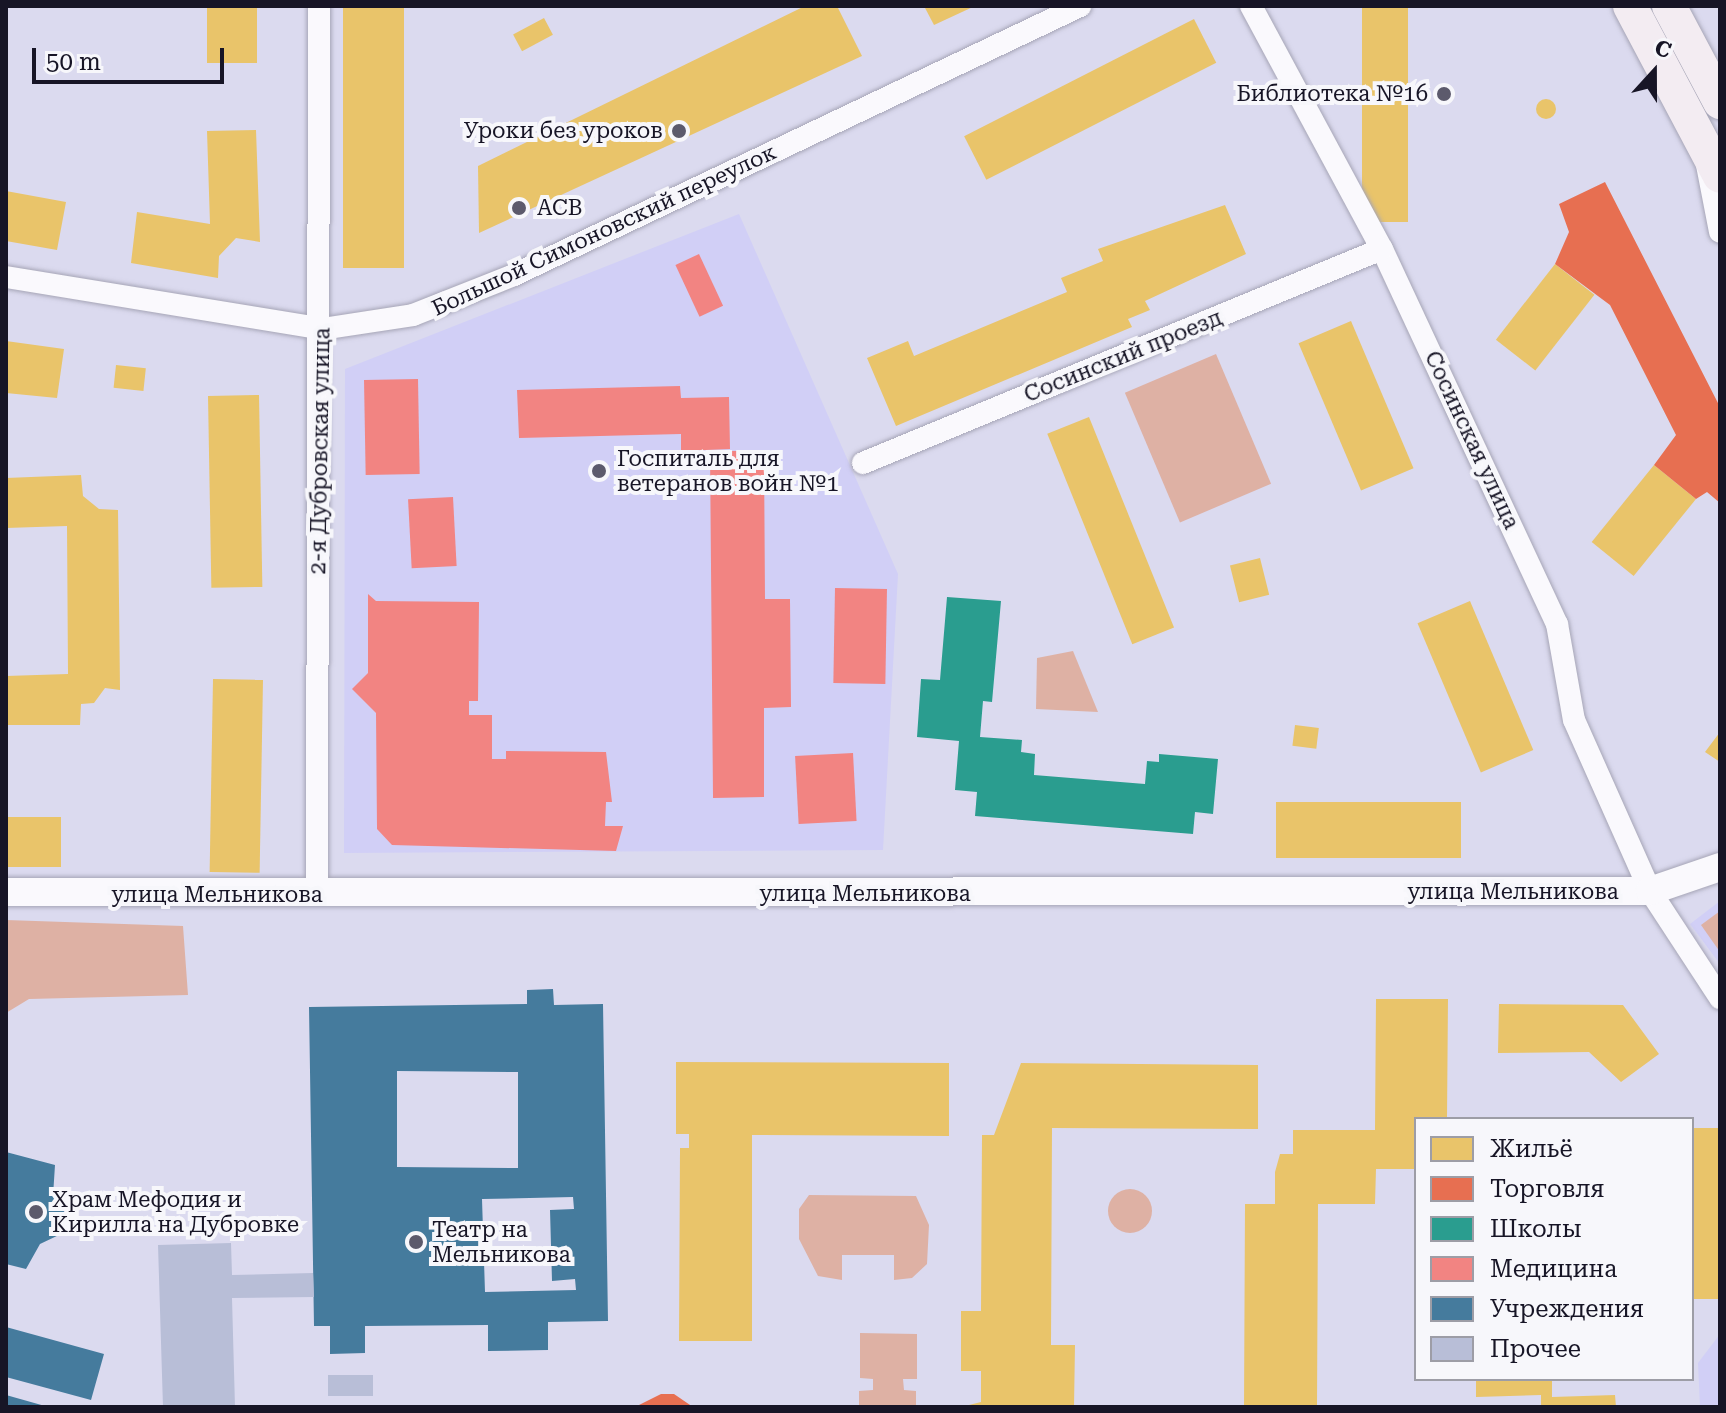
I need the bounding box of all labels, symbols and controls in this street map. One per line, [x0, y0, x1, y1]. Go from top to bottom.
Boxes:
scale bar [36, 32, 228, 82]
north arrow [1614, 32, 1694, 112]
text: С [1651, 35, 1674, 64]
text: 50 m [46, 48, 101, 76]
place label: Библиотека №16 [1237, 81, 1428, 107]
marker: Библиотека №16 [1435, 85, 1453, 103]
place label: Уроки без уроков [464, 118, 663, 144]
marker: Уроки без уроков [670, 122, 688, 140]
street label: Большой Симоновский переулок [428, 138, 780, 322]
place label: АСВ [537, 195, 582, 221]
marker: АСВ [508, 197, 530, 219]
street label: Сосинский проезд [1020, 304, 1226, 408]
street label: 2-я Дубровская улица [305, 327, 335, 575]
street label: Сосинская улица [1419, 347, 1525, 533]
place label: Госпиталь для ветеранов войн №1 [617, 445, 839, 496]
marker: Госпиталь для ветеранов войн №1 [588, 460, 610, 482]
street label: улица Мельникова [1407, 879, 1619, 905]
street label: улица Мельникова [759, 881, 971, 907]
street label: улица Мельникова [111, 882, 323, 908]
legend [1414, 1117, 1694, 1381]
text: Жильё [1490, 1135, 1573, 1163]
text: Торговля [1490, 1175, 1604, 1203]
place label: Храм Мефодия и Кирилла на Дубровке [52, 1186, 299, 1238]
marker: Храм Мефодия и Кирилла на Дубровке [27, 1203, 45, 1221]
text: Школы [1490, 1215, 1582, 1243]
place label: Театр на Мельникова [432, 1216, 571, 1268]
marker: Театр на Мельникова [407, 1233, 425, 1251]
text: Медицина [1490, 1255, 1617, 1283]
text: Учреждения [1490, 1295, 1644, 1323]
text: Прочее [1490, 1335, 1581, 1363]

